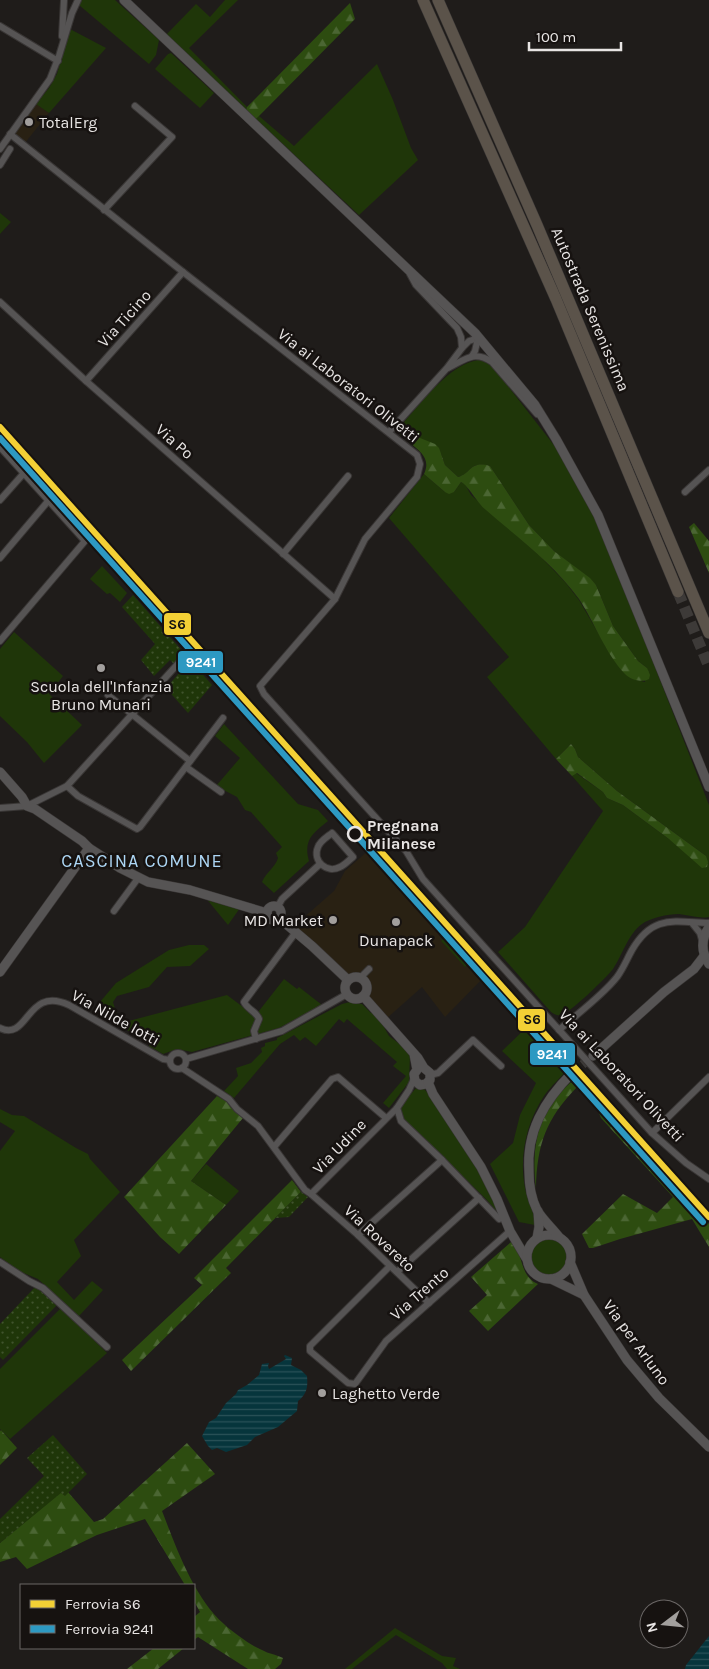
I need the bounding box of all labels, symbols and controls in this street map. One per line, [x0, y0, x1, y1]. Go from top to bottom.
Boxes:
scale bar [529, 20, 622, 52]
text: 100 m [536, 28, 576, 46]
place label: TotalErg [39, 113, 97, 132]
marker: TotalErg [23, 116, 35, 128]
street label: Autostrada Serenissima [547, 224, 634, 394]
street label: Via Ticino [94, 286, 155, 351]
street label: Via ai Laboratori Olivetti [274, 324, 423, 447]
street label: Via Po [152, 420, 198, 463]
line badge: S6 [163, 612, 192, 636]
text: S6 [168, 616, 186, 633]
line badge: 9241 [177, 650, 224, 674]
text: 9241 [186, 654, 216, 671]
marker: Scuola dell'Infanzia Bruno Munari [95, 662, 107, 674]
place label: Scuola dell'Infanzia Bruno Munari [30, 677, 172, 714]
place label: Pregnana Milanese [367, 816, 439, 853]
marker: Pregnana Milanese [347, 826, 363, 842]
district label: CASCINA COMUNE [61, 850, 223, 872]
place label: MD Market [244, 911, 323, 930]
marker: MD Market [327, 914, 339, 926]
marker: Dunapack [390, 916, 402, 928]
place label: Dunapack [359, 931, 433, 950]
street label: Via Nilde Iotti [68, 985, 163, 1050]
street label: Via ai Laboratori Olivetti [555, 1005, 688, 1146]
line badge: S6 [517, 1008, 546, 1032]
text: S6 [523, 1011, 541, 1028]
line badge: 9241 [529, 1042, 576, 1066]
text: 9241 [537, 1046, 567, 1063]
street label: Via Udine [309, 1115, 370, 1178]
street label: Via Rovereto [340, 1201, 419, 1276]
street label: Via Trento [386, 1263, 453, 1324]
street label: Via per Arluno [599, 1296, 674, 1389]
place label: Laghetto Verde [332, 1384, 440, 1403]
marker: Laghetto Verde [316, 1387, 328, 1399]
legend [20, 1584, 195, 1649]
text: Ferrovia S6 [65, 1595, 141, 1613]
north arrow [639, 1599, 689, 1649]
text: Ferrovia 9241 [65, 1620, 154, 1638]
text: N [642, 1620, 662, 1635]

